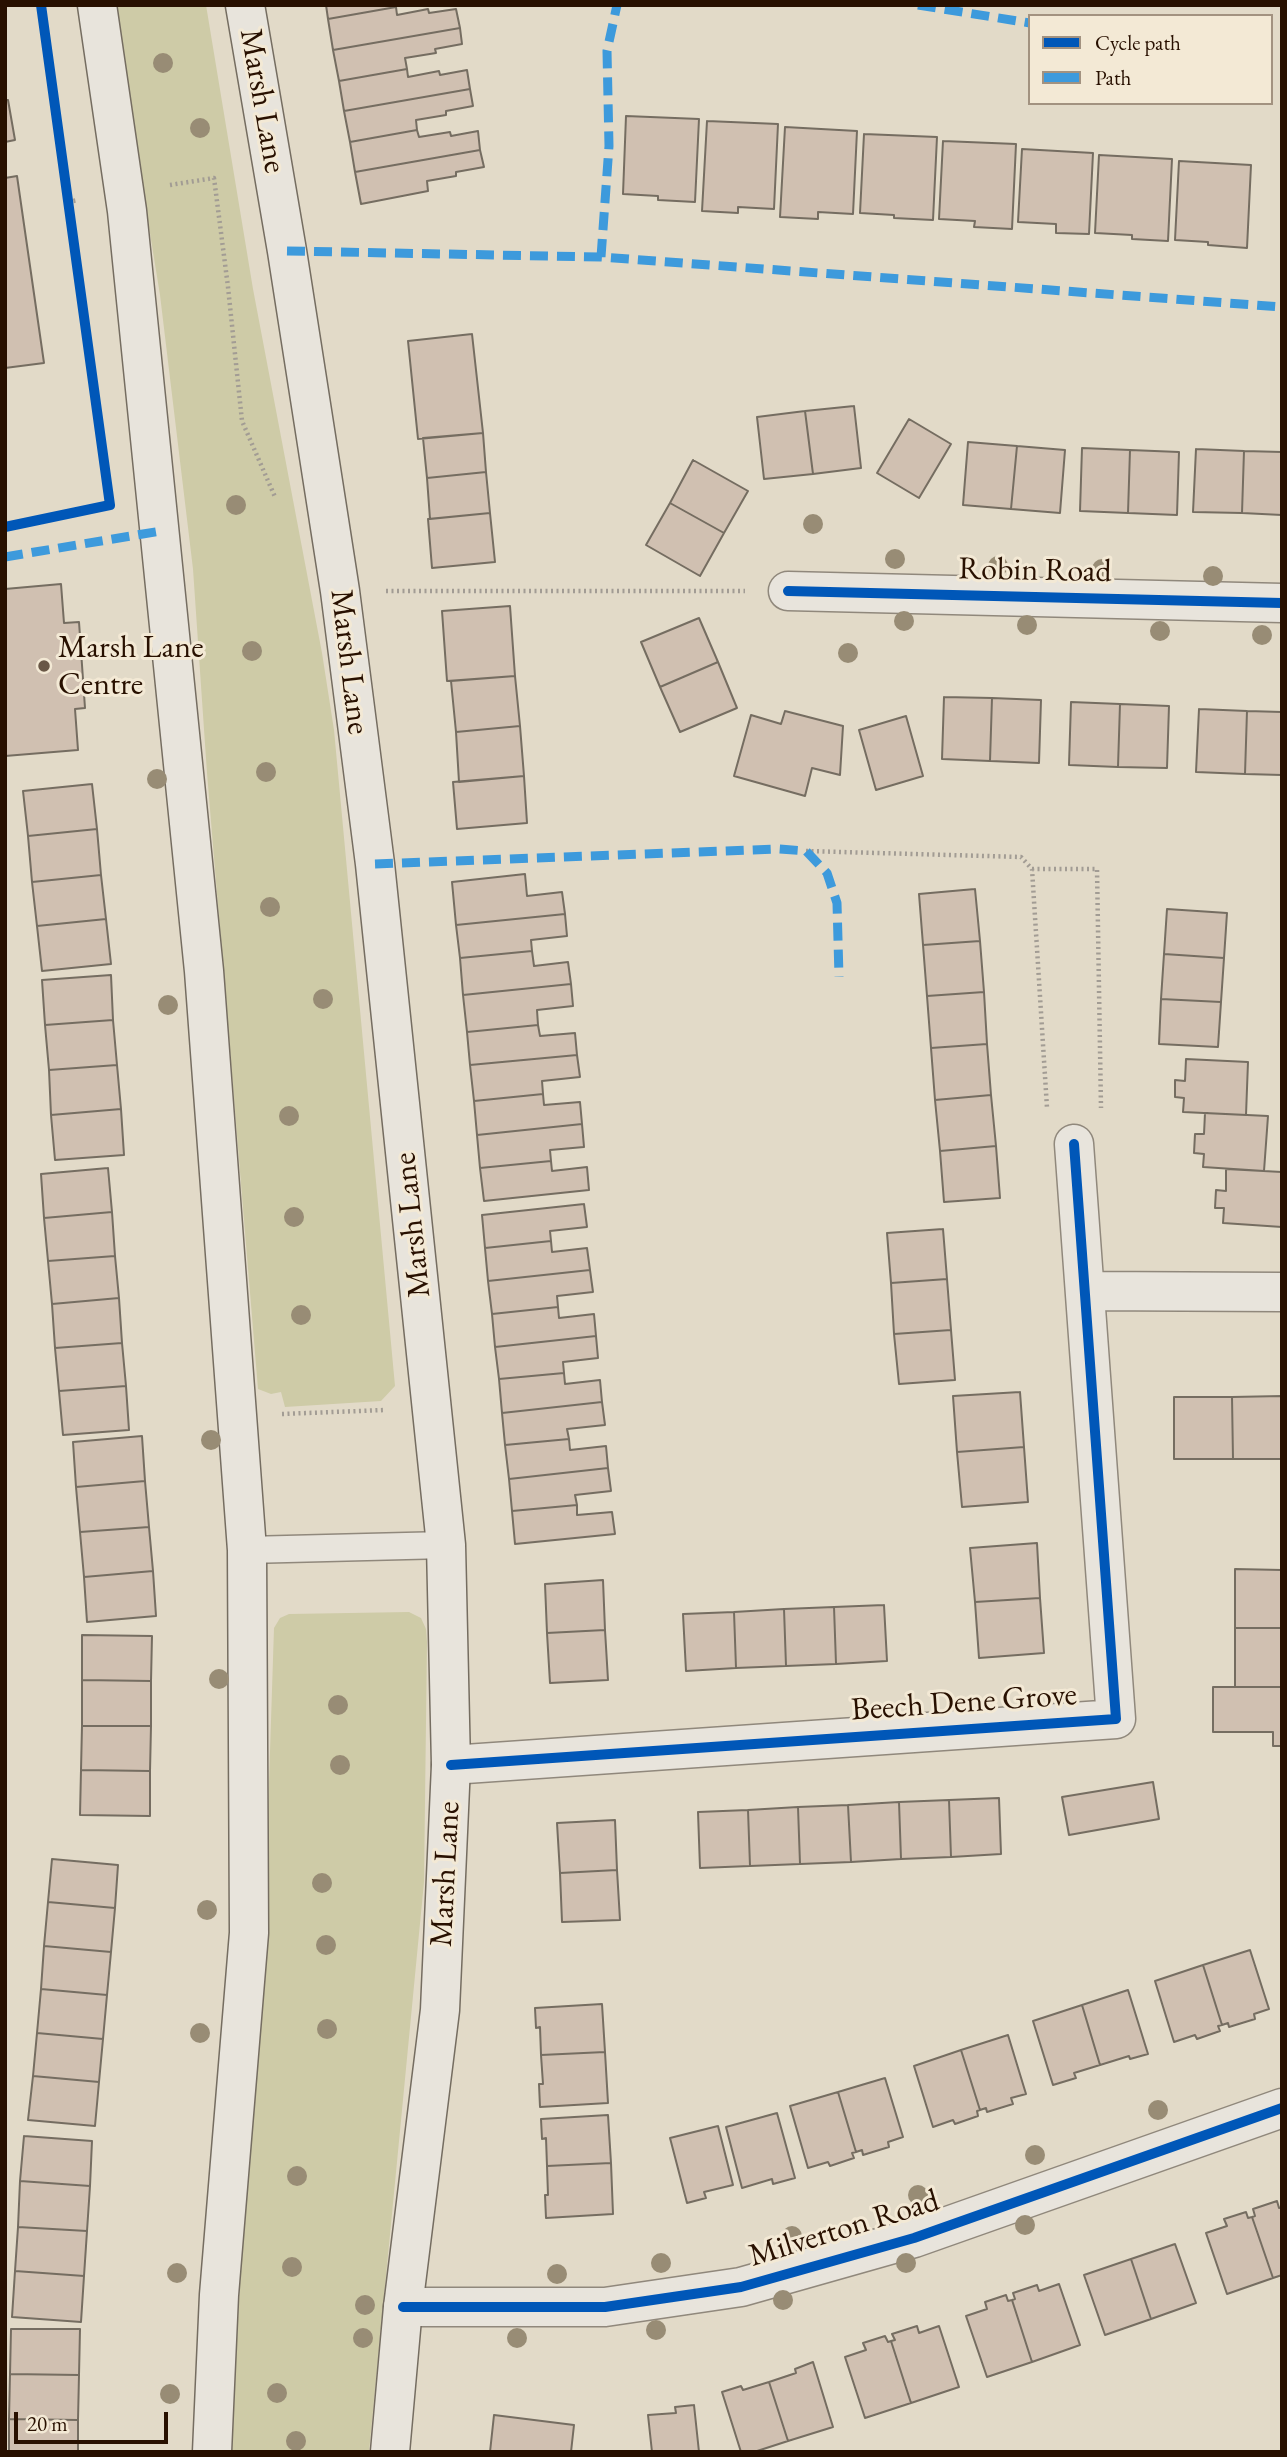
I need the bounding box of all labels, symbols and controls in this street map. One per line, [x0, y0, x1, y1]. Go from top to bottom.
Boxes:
legend [1028, 14, 1273, 105]
street label: Marsh Lane [230, 26, 294, 176]
text: Cycle path [1095, 29, 1181, 56]
text: Path [1095, 64, 1131, 91]
street label: Robin Road [958, 550, 1112, 592]
street label: Marsh Lane [321, 587, 377, 737]
place label: Marsh Lane Centre [58, 629, 204, 704]
marker: Marsh Lane Centre [36, 658, 52, 674]
street label: Marsh Lane [386, 1151, 440, 1299]
street label: Beech Dene Grove [850, 1676, 1078, 1730]
street label: Marsh Lane [423, 1800, 469, 1948]
street label: Milverton Road [744, 2182, 944, 2276]
scale bar [18, 2398, 172, 2442]
text: 20 m [27, 2410, 68, 2437]

